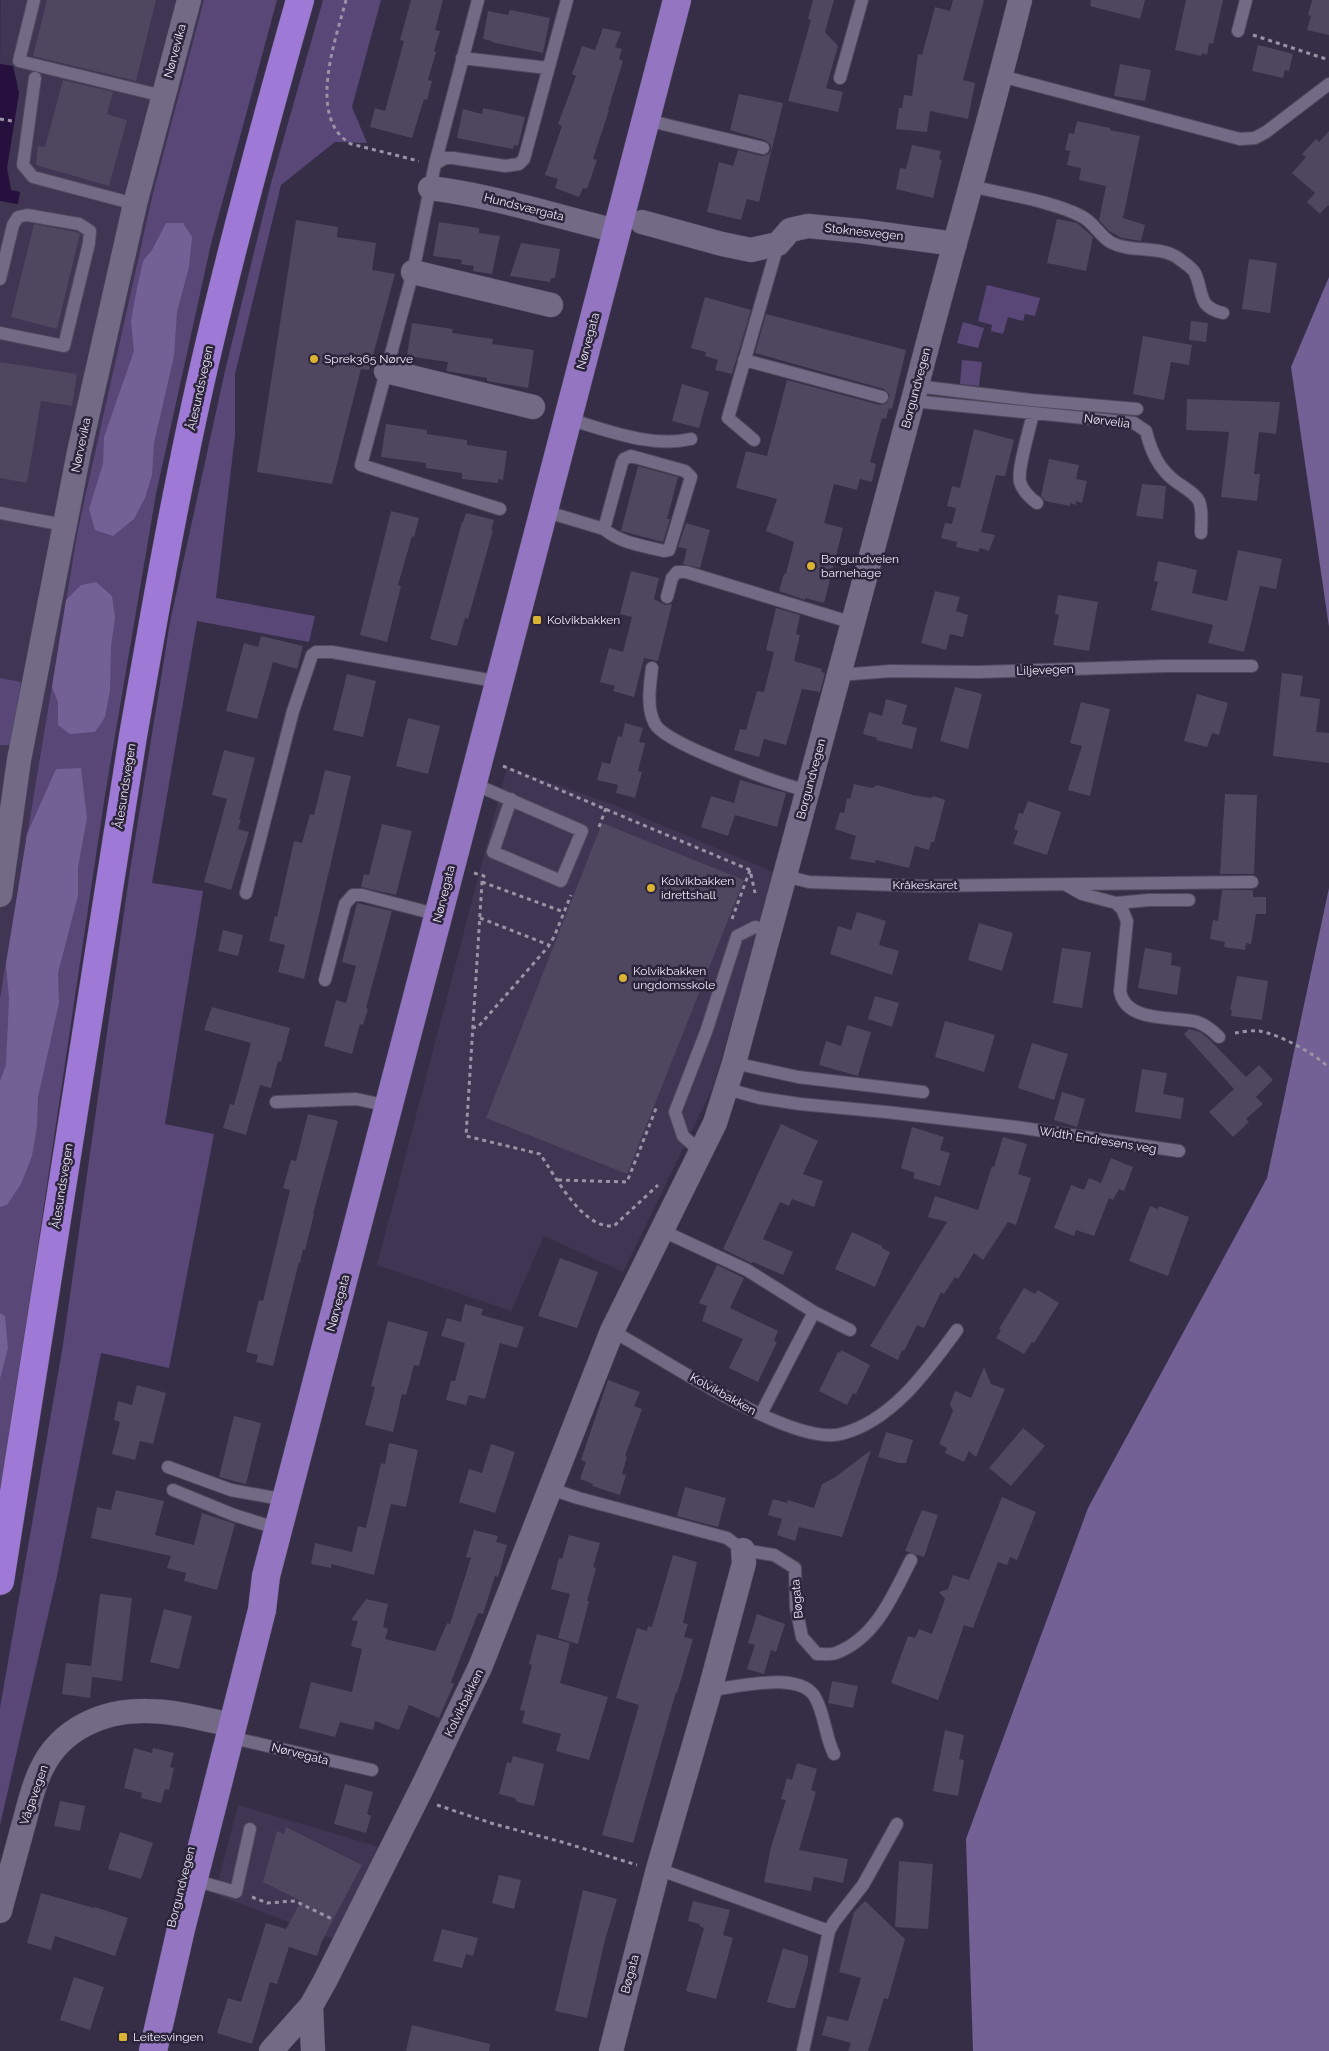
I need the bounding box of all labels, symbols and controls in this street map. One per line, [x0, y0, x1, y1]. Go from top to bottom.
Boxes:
street label: Nørvevika [161, 22, 189, 80]
street label: Hundsværgata [482, 190, 566, 224]
street label: Stoknesvegen [824, 221, 904, 243]
street label: Nørvegata [574, 311, 602, 371]
street label: Ålesundsvegen [184, 344, 216, 432]
street label: Borgundvegen [899, 346, 933, 430]
place label: Sprek365 Nørve [324, 352, 413, 366]
marker: Sprek365 Nørve [308, 353, 320, 365]
street label: Nørvelia [1083, 411, 1131, 431]
street label: Nørvevika [68, 416, 94, 474]
place label: Borgundveien barnehage [821, 552, 899, 580]
marker: Borgundveien barnehage [805, 560, 817, 572]
place label: Kolvikbakken [547, 613, 620, 627]
marker: Kolvikbakken [531, 614, 543, 626]
street label: Liljevegen [1016, 662, 1074, 678]
street label: Borgundvegen [794, 737, 828, 821]
street label: Ålesundsvegen [111, 742, 139, 830]
street label: Nørvegata [430, 864, 458, 924]
place label: Kolvikbakken idrettshall [661, 874, 734, 902]
street label: Kråkeskaret [892, 878, 958, 892]
marker: Kolvikbakken idrettshall [645, 882, 657, 894]
place label: Kolvikbakken ungdomsskole [633, 964, 715, 992]
marker: Kolvikbakken ungdomsskole [617, 972, 629, 984]
street label: Width Endresens veg [1038, 1124, 1158, 1156]
street label: Ålesundsvegen [48, 1142, 76, 1230]
street label: Nørvegata [324, 1273, 352, 1333]
street label: Kolvikbakken [688, 1370, 758, 1418]
street label: Bøgata [788, 1579, 806, 1619]
street label: Kolvikbakken [442, 1667, 486, 1739]
street label: Nørvegata [270, 1740, 330, 1768]
street label: Vågavegen [17, 1763, 51, 1827]
street label: Borgundvegen [164, 1845, 198, 1929]
street label: Bøgata [618, 1953, 642, 1995]
place label: Leitesvingen [133, 2030, 204, 2044]
marker: Leitesvingen [117, 2031, 129, 2043]

